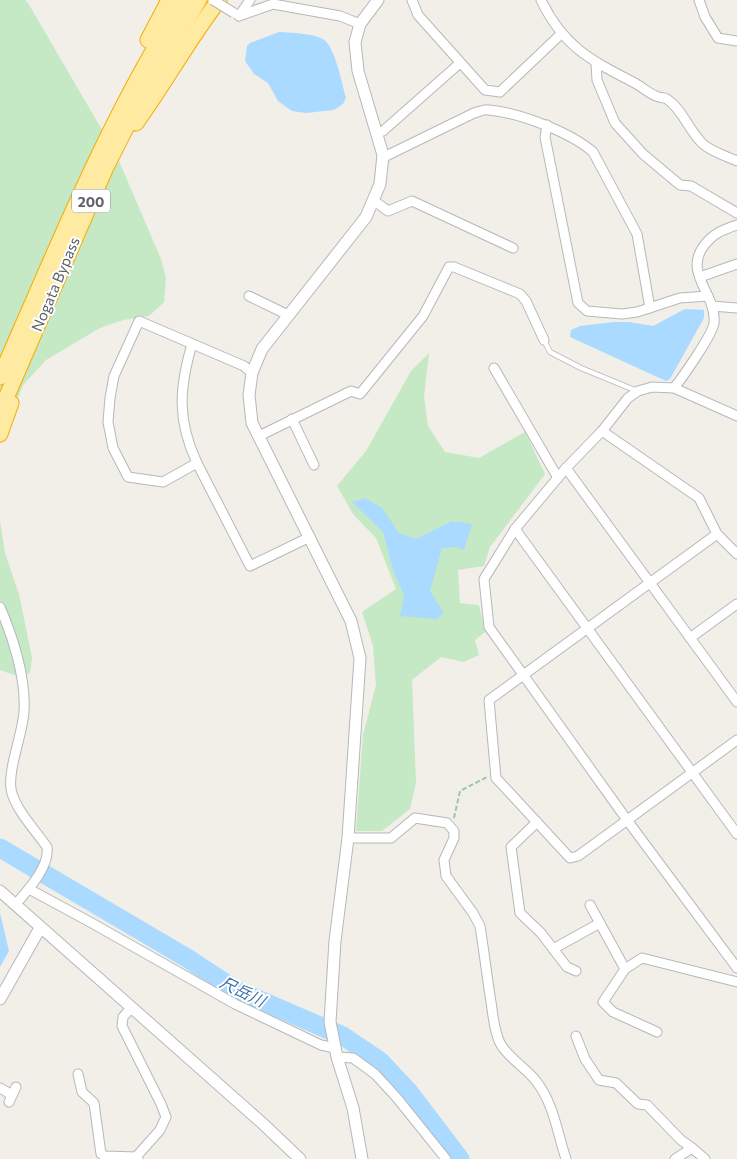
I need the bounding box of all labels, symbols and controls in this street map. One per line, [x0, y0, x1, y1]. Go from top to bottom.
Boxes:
road number: 200 [72, 190, 110, 212]
street label: Nogata Bypass [27, 234, 83, 334]
water label: 尺岳川 [217, 972, 271, 1011]

